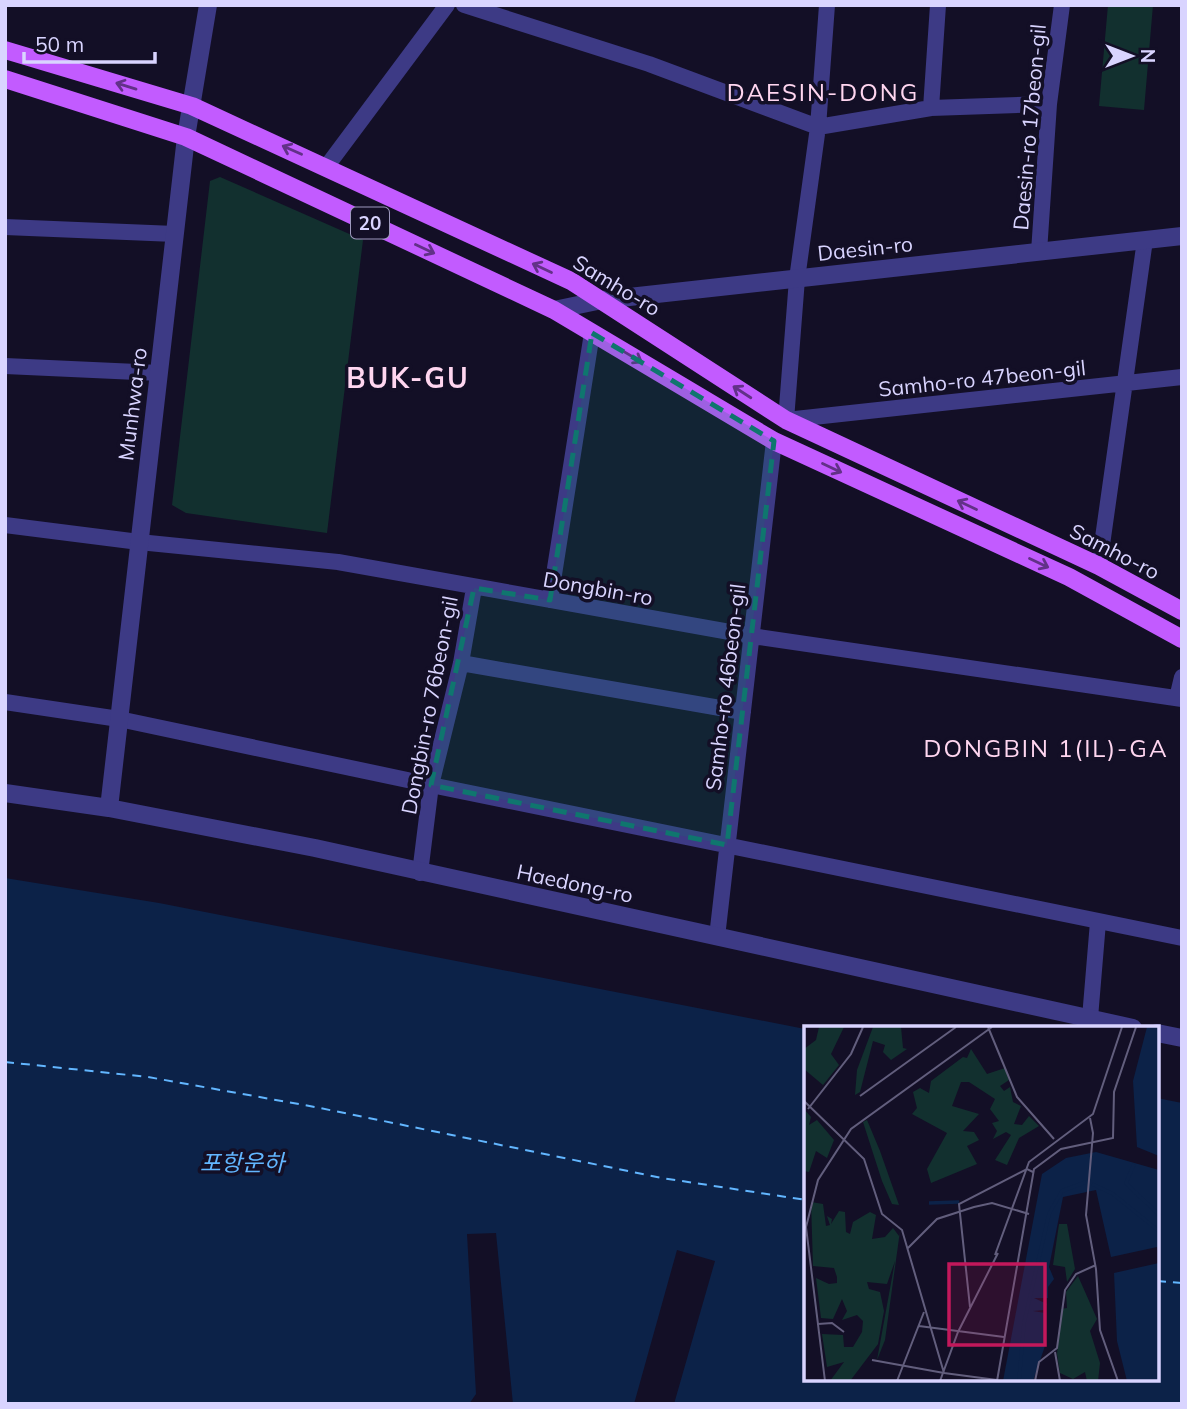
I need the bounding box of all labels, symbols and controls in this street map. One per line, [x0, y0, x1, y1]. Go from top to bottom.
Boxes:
scale bar [24, 21, 156, 65]
north arrow [1096, 21, 1166, 91]
street label: Daesin-ro 17beon-gil [1007, 23, 1051, 231]
text: 50 m [35, 31, 84, 57]
text: N [1136, 49, 1160, 63]
district label: DAESIN-DONG [727, 77, 919, 107]
one-way arrow [116, 79, 138, 92]
one-way arrow [282, 143, 303, 157]
road number: 20 [351, 208, 389, 238]
street label: Daesin-ro [816, 230, 914, 266]
one-way arrow [414, 243, 435, 257]
street label: Samho-ro [569, 249, 665, 321]
one-way arrow [532, 260, 553, 274]
street label: Munhwa-ro [112, 346, 152, 462]
one-way arrow [623, 351, 643, 365]
street label: Samho-ro 47beon-gil [877, 354, 1087, 402]
district label: BUK-GU [346, 360, 470, 395]
one-way arrow [733, 384, 753, 398]
one-way arrow [821, 462, 842, 475]
one-way arrow [957, 498, 978, 511]
street label: Samho-ro [1066, 517, 1164, 585]
one-way arrow [1027, 557, 1049, 570]
street label: Dongbin-ro [541, 566, 655, 610]
street label: Samho-ro 46beon-gil [699, 582, 751, 792]
street label: Dongbin-ro 76beon-gil [395, 594, 463, 816]
district label: DONGBIN 1(IL)-GA [923, 733, 1169, 763]
street label: Haedong-ro [515, 858, 635, 908]
inset map [804, 1026, 1159, 1381]
water label: 포항운하 [200, 1148, 287, 1177]

